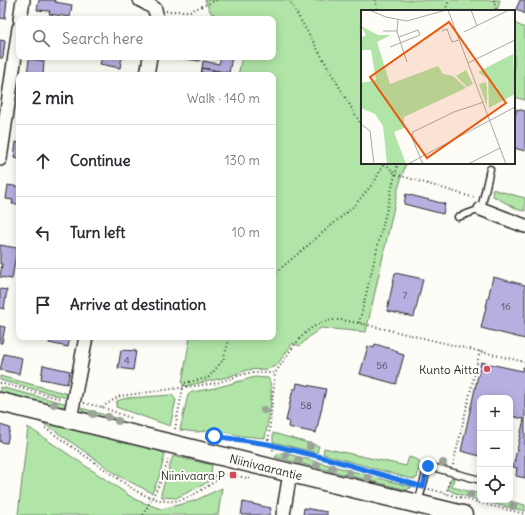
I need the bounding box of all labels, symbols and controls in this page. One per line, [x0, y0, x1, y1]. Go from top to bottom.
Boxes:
inset map [361, 10, 515, 164]
search box [16, 16, 276, 60]
icon: search [30, 27, 52, 49]
text: Search here [62, 29, 143, 48]
text: 2 min [32, 87, 74, 109]
text: Walk · 140 m [187, 90, 260, 107]
icon: ahead [32, 150, 54, 172]
text: Continue [70, 151, 131, 170]
text: 130 m [224, 152, 260, 169]
icon: left [32, 222, 54, 244]
text: Turn left [70, 223, 125, 242]
text: 10 m [232, 224, 260, 241]
house number: 7 [403, 289, 408, 302]
icon: arrive [32, 294, 54, 316]
text: Arrive at destination [70, 295, 206, 314]
house number: 16 [501, 300, 511, 313]
house number: 4 [124, 354, 130, 367]
house number: 56 [376, 359, 388, 372]
place label: Kunto Aitta [419, 362, 479, 377]
marker: Kunto Aitta [482, 364, 492, 374]
map controls [477, 395, 513, 503]
button: + [477, 395, 513, 431]
house number: 58 [300, 399, 312, 412]
route start [205, 427, 223, 445]
button: − [477, 431, 513, 467]
street label: Niinivaarantie [228, 451, 304, 483]
route end [419, 457, 437, 475]
button: locate [477, 467, 513, 503]
place label: Niinivaara P [161, 468, 225, 483]
marker: Niinivaara P [228, 470, 238, 480]

